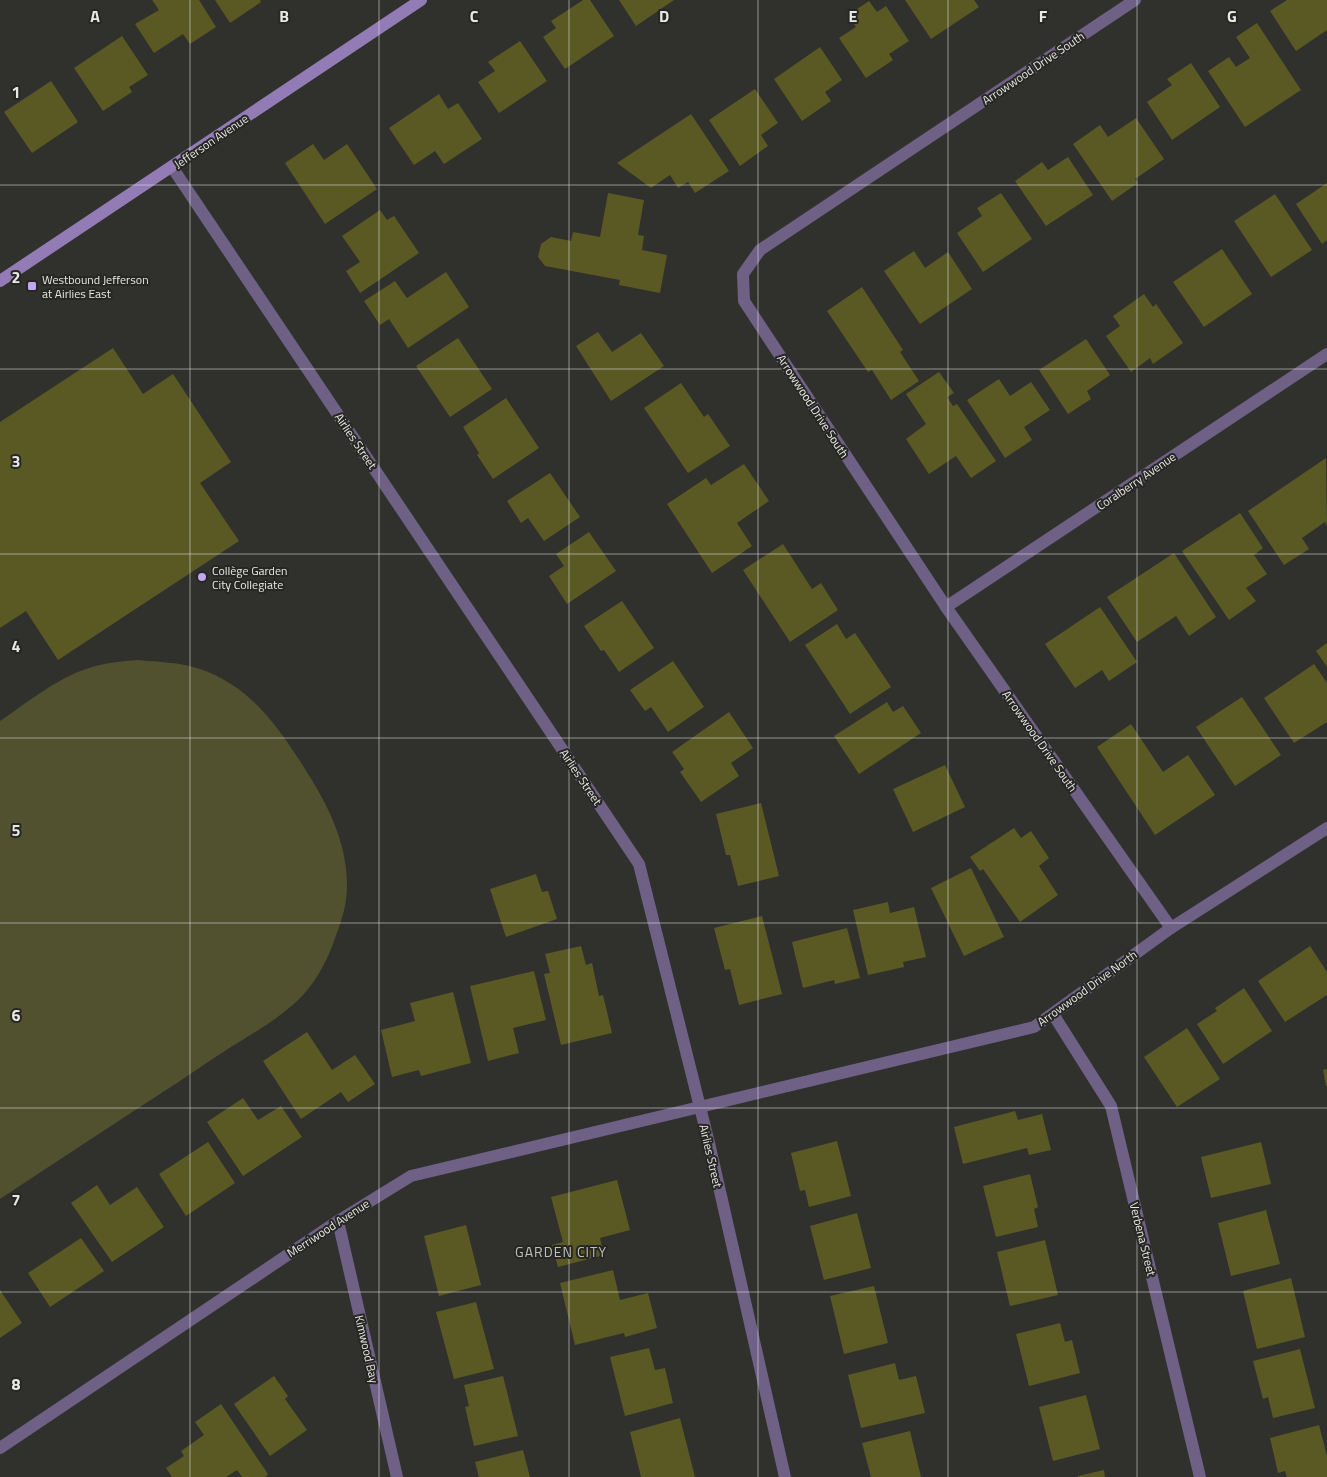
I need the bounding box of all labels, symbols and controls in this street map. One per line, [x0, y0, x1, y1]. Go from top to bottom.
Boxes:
text: A [90, 4, 100, 28]
text: B [279, 4, 289, 28]
text: C [470, 4, 479, 28]
text: D [659, 4, 669, 28]
text: E [849, 4, 858, 28]
text: F [1039, 4, 1048, 28]
text: G [1227, 4, 1237, 28]
street label: Arrowwood Drive South [978, 26, 1088, 110]
text: 1 [12, 80, 20, 104]
street label: Jefferson Avenue [170, 109, 252, 173]
text: 2 [12, 265, 20, 289]
place label: Westbound Jefferson at Airlies East [42, 270, 149, 303]
marker: Westbound Jefferson at Airlies East [26, 280, 38, 292]
street label: Arrowwood Drive South [772, 350, 854, 462]
street label: Airlies Street [330, 409, 382, 474]
street label: Coralberry Avenue [1092, 447, 1180, 515]
text: 3 [12, 449, 20, 473]
place label: Collège Garden City Collegiate [212, 561, 287, 594]
marker: Collège Garden City Collegiate [196, 571, 208, 583]
text: 4 [12, 634, 21, 658]
street label: Arrowwood Drive South [998, 686, 1082, 796]
street label: Airlies Street [555, 745, 607, 810]
text: 5 [12, 818, 21, 842]
street label: Arrowwood Drive North [1033, 945, 1141, 1031]
text: 6 [12, 1003, 21, 1027]
street label: Airlies Street [694, 1122, 728, 1190]
text: 7 [12, 1188, 20, 1212]
street label: Merriwood Avenue [283, 1194, 373, 1262]
street label: Verbena Street [1125, 1200, 1162, 1279]
district label: GARDEN CITY [515, 1241, 607, 1262]
street label: Kimwood Bay [350, 1313, 384, 1385]
text: 8 [12, 1372, 21, 1396]

